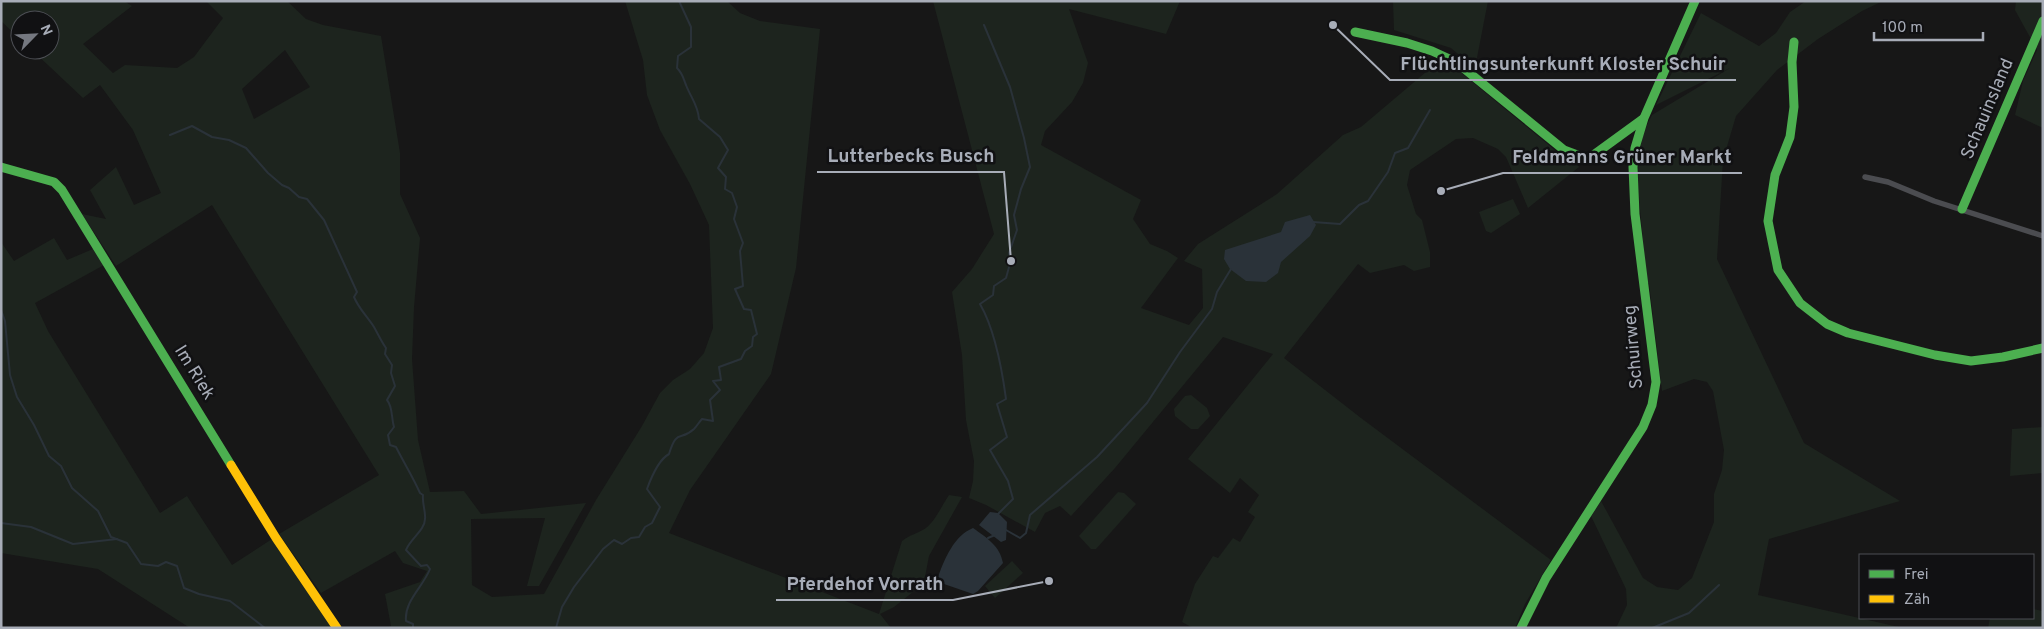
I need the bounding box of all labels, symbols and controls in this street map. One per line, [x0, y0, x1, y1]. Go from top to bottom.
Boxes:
north arrow [10, 10, 60, 60]
scale bar [1874, 10, 1983, 42]
text: 100 m [1882, 19, 1923, 38]
text: N [36, 22, 55, 38]
callout: Flüchtlingsunterkunft Kloster Schuir [1390, 46, 1736, 80]
text: Flüchtlingsunterkunft Kloster Schuir [1400, 53, 1726, 77]
street label: Schauinsland [1956, 55, 2020, 163]
callout: Lutterbecks Busch [817, 138, 1004, 172]
callout: Feldmanns Grüner Markt [1503, 139, 1742, 173]
text: Lutterbecks Busch [827, 145, 995, 169]
text: Feldmanns Grüner Markt [1512, 146, 1732, 170]
street label: Schuirweg [1619, 304, 1649, 390]
street label: Im Riek [168, 341, 220, 405]
legend [1859, 554, 2034, 619]
callout: Pferdehof Vorrath [776, 566, 953, 600]
text: Frei [1904, 566, 1929, 585]
text: Pferdehof Vorrath [786, 573, 944, 597]
text: Zäh [1904, 591, 1930, 610]

